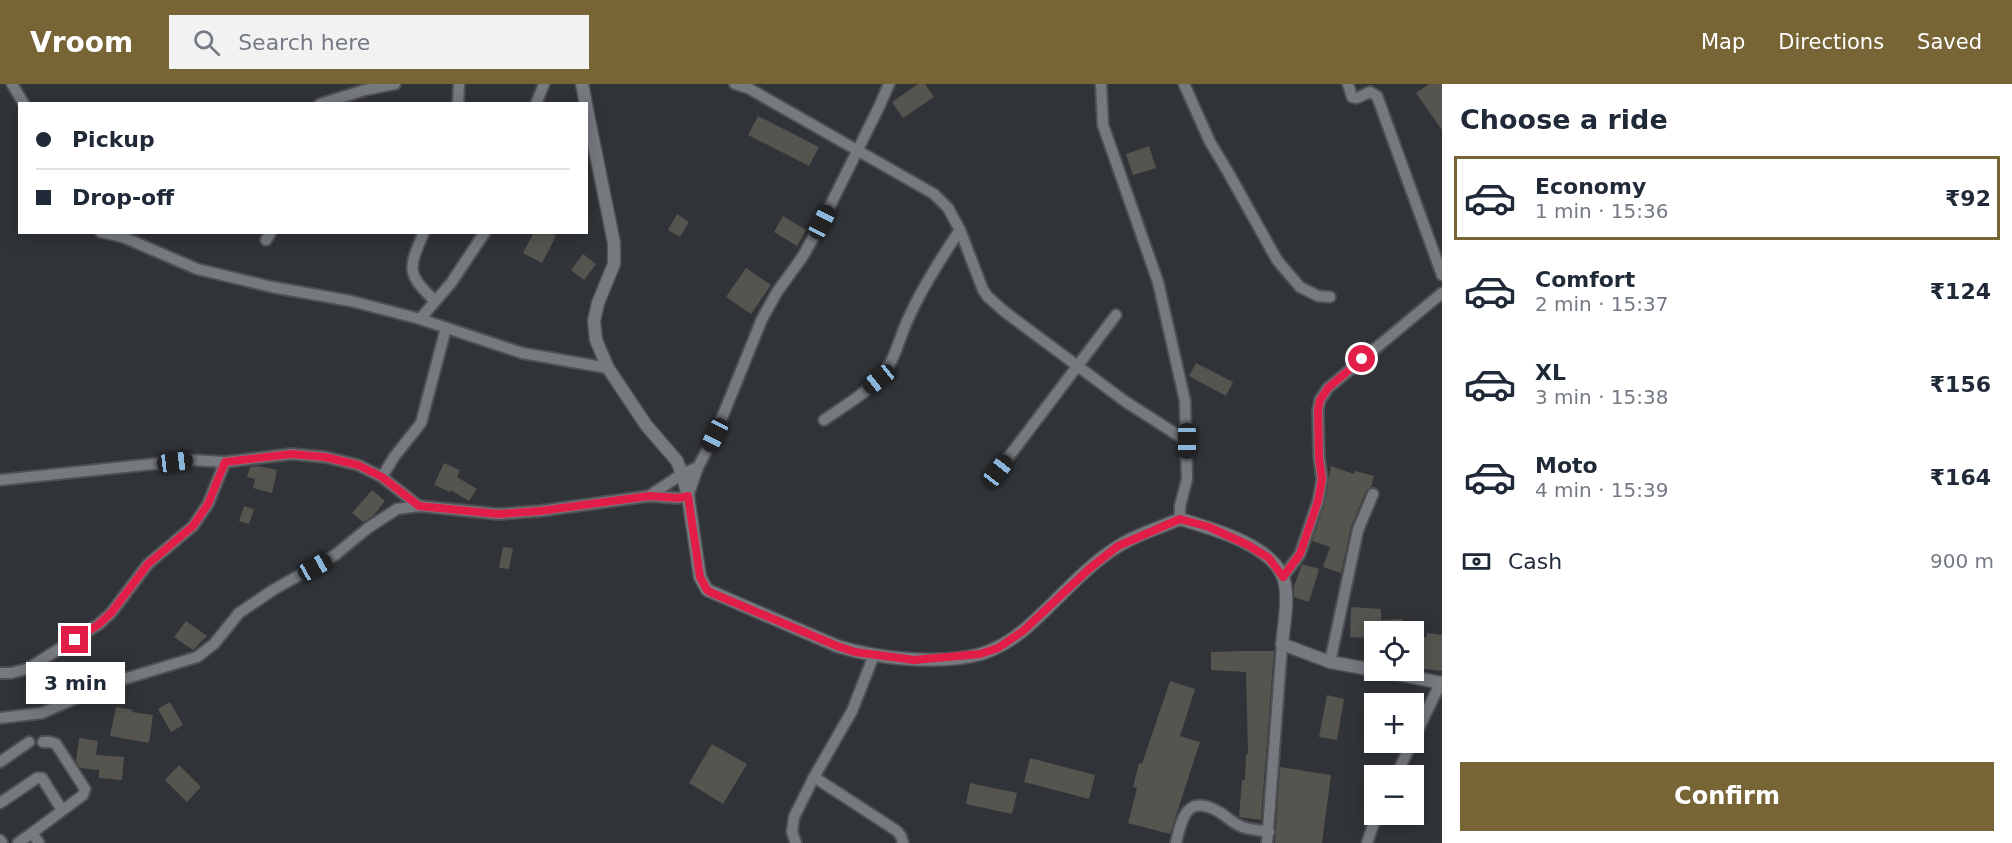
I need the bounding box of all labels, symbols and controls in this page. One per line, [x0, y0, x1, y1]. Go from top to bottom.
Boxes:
search box [169, 15, 589, 69]
text: Vroom [30, 26, 133, 59]
icon: search [190, 26, 223, 59]
text: Search here [238, 30, 370, 55]
text: Map [1701, 30, 1745, 54]
text: Directions [1778, 30, 1884, 54]
text: Saved [1917, 30, 1982, 54]
text: Choose a ride [1460, 104, 1668, 135]
text: Pickup [72, 127, 155, 152]
icon: car [1463, 171, 1517, 225]
text: Economy [1535, 174, 1646, 199]
text: Drop-off [72, 185, 174, 210]
text: ₹92 [1945, 186, 1991, 211]
text: 1 min · 15:36 [1535, 199, 1669, 223]
car [806, 202, 838, 242]
icon: car [1463, 264, 1517, 318]
text: Comfort [1535, 267, 1635, 292]
text: ₹124 [1930, 279, 1991, 304]
text: 2 min · 15:37 [1535, 292, 1669, 316]
route start [1348, 345, 1375, 372]
icon: car [1463, 357, 1517, 411]
text: XL [1535, 360, 1566, 385]
car [859, 361, 899, 397]
text: ₹156 [1930, 372, 1991, 397]
text: 3 min · 15:38 [1535, 385, 1669, 409]
car [699, 415, 731, 455]
car [1178, 423, 1196, 459]
icon: car [1463, 450, 1517, 504]
car [156, 451, 194, 473]
car [980, 451, 1016, 491]
text: Moto [1535, 453, 1598, 478]
text: ₹164 [1930, 465, 1991, 490]
text: 4 min · 15:39 [1535, 478, 1669, 502]
icon: cash [1460, 545, 1493, 578]
text: Cash [1508, 549, 1562, 574]
text: 900 m [1930, 549, 1994, 573]
car [295, 550, 335, 584]
map controls [1364, 621, 1424, 825]
button: locate [1364, 621, 1424, 681]
route end [61, 626, 88, 653]
callout: 3 min [26, 661, 124, 703]
text: 3 min [44, 671, 107, 695]
button: + [1364, 693, 1424, 753]
button: Confirm [1460, 762, 1994, 831]
button: − [1364, 765, 1424, 825]

